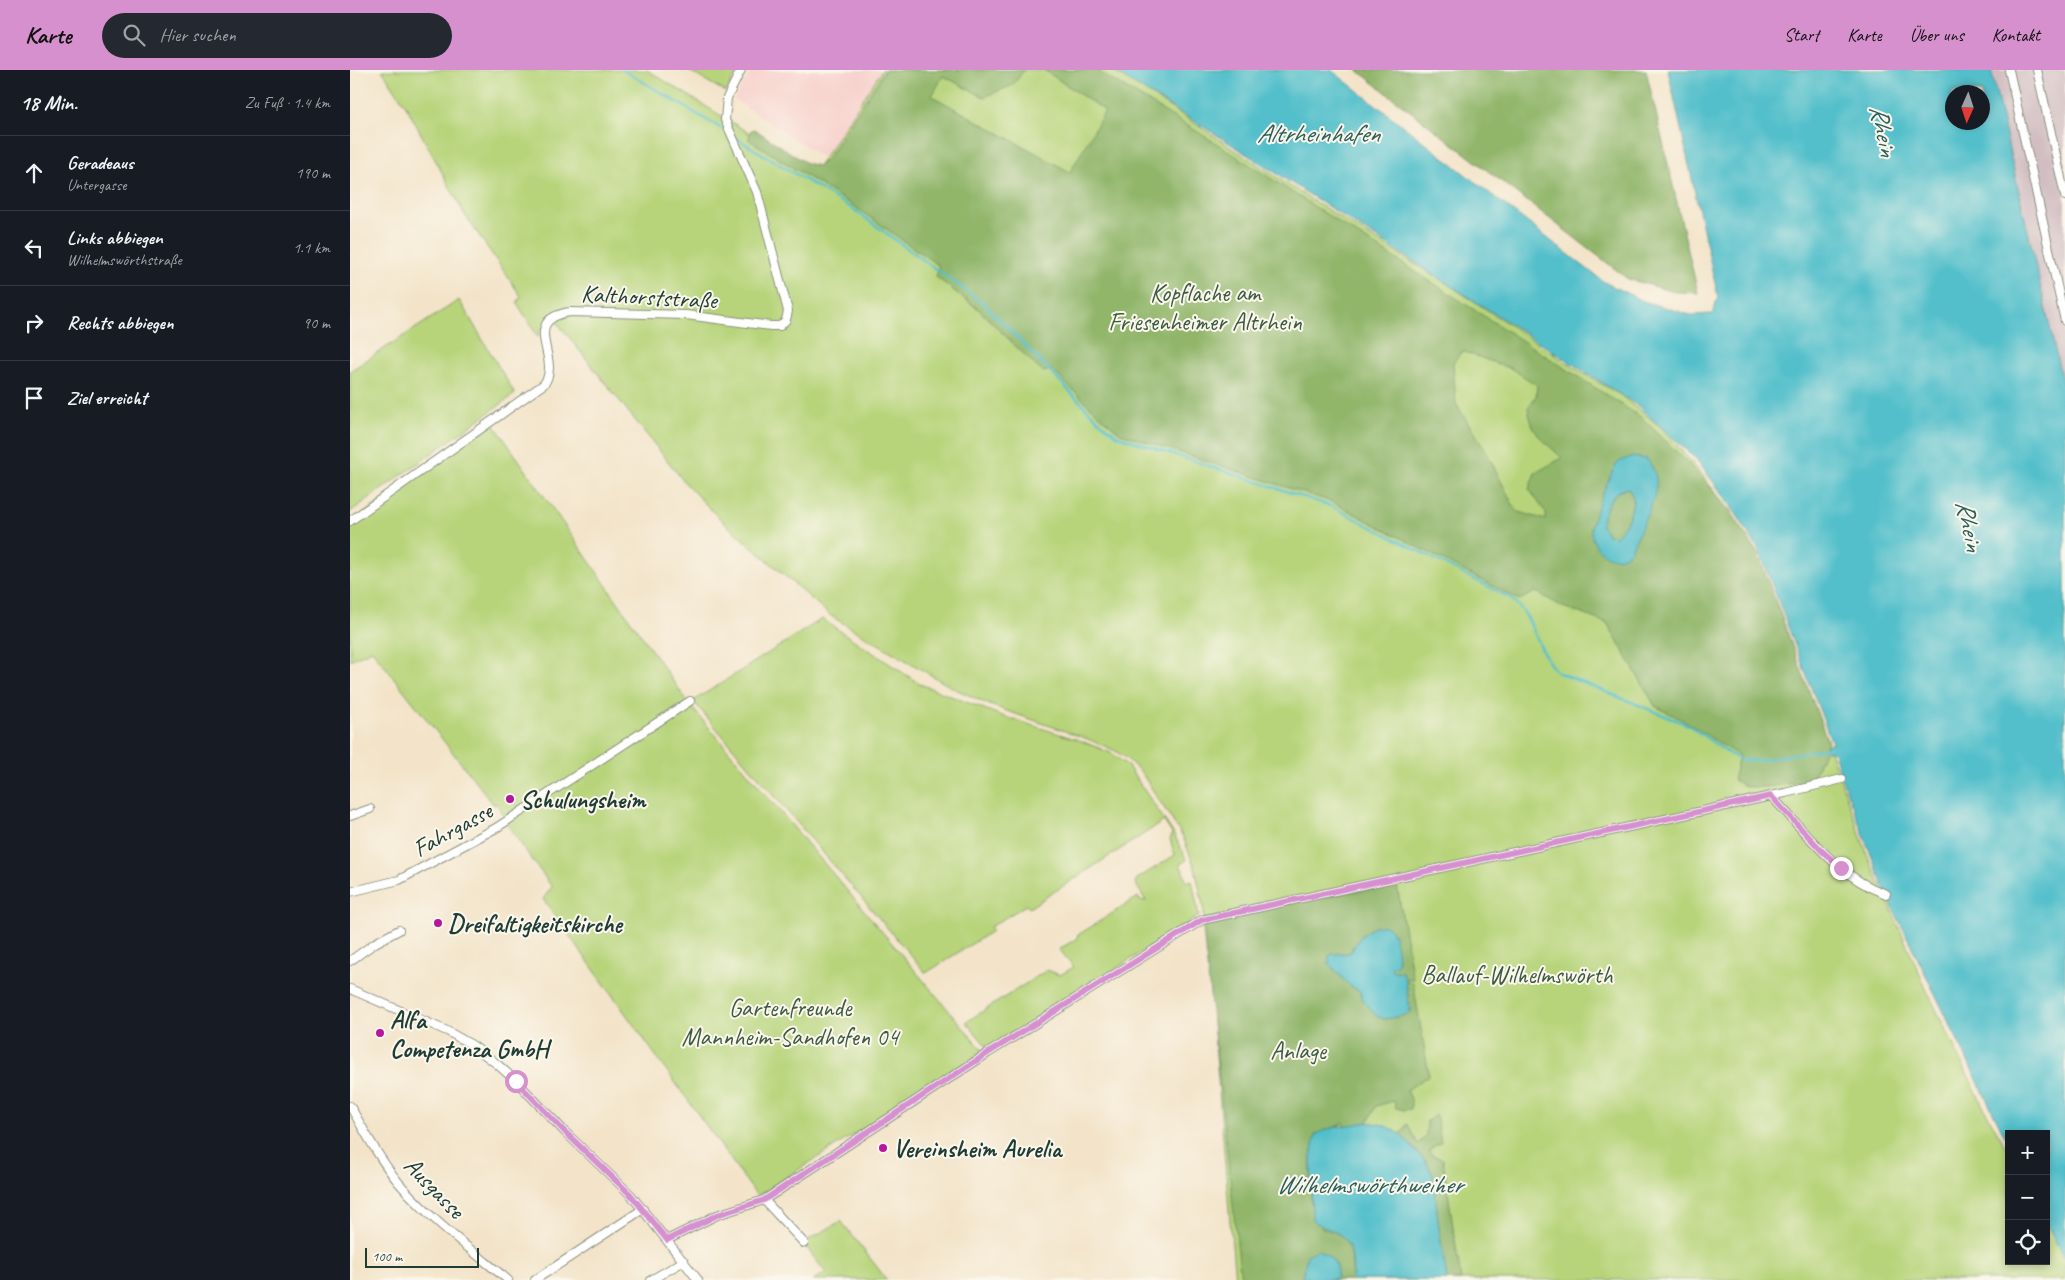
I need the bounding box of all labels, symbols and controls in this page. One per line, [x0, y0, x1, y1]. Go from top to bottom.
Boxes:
search box [102, 13, 452, 58]
text: Karte [25, 20, 72, 50]
icon: search [120, 21, 148, 49]
text: Hier suchen [160, 23, 236, 47]
text: Start [1784, 24, 1819, 46]
text: Karte [1847, 24, 1882, 46]
text: Über uns [1910, 24, 1964, 46]
text: Kontakt [1992, 24, 2040, 46]
north arrow [1945, 85, 1990, 130]
text: 18 Min. [20, 90, 77, 116]
text: Zu Fuß · 1.4 km [245, 93, 330, 113]
water label: Rhein [1862, 102, 1905, 161]
water label: Altrheinhafen [1257, 117, 1382, 150]
text: Geradeaus [67, 151, 134, 175]
icon: ahead [20, 159, 48, 187]
text: 190 m [296, 163, 330, 183]
text: Untergasse [67, 175, 126, 195]
text: Links abbiegen [67, 226, 163, 250]
icon: left [20, 234, 48, 262]
text: 1.1 km [293, 238, 330, 258]
text: Wilhelmswörthstraße [67, 250, 182, 270]
street label: Kalthorststraße [580, 277, 719, 317]
park label: Kopflache am Friesenheimer Altrhein [1108, 277, 1302, 338]
icon: right [20, 309, 48, 337]
text: Rechts abbiegen [67, 311, 173, 335]
text: 90 m [303, 313, 330, 333]
icon: arrive [20, 384, 48, 412]
text: Ziel erreicht [67, 386, 147, 410]
water label: Rhein [1948, 497, 1991, 556]
place label: Schulungsheim [520, 784, 647, 816]
marker: Schulungsheim [504, 793, 516, 805]
street label: Fahrgasse [407, 794, 500, 865]
route end [1830, 857, 1853, 880]
place label: Dreifaltigkeitskirche [448, 908, 623, 940]
marker: Dreifaltigkeitskirche [432, 917, 444, 929]
park label: Ballauf-Wilhelmswörth [1421, 959, 1613, 991]
park label: Gartenfreunde Mannheim-Sandhofen 04 [681, 992, 901, 1053]
place label: Alfa Competenza GmbH [390, 1004, 553, 1065]
marker: Alfa Competenza GmbH [374, 1027, 386, 1039]
park label: Anlage [1270, 1035, 1328, 1067]
route start [505, 1070, 528, 1093]
map controls [2005, 1130, 2050, 1265]
button: + [2005, 1130, 2050, 1175]
place label: Vereinsheim Aurelia [893, 1133, 1064, 1165]
marker: Vereinsheim Aurelia [877, 1142, 889, 1154]
street label: Ausgasse [397, 1150, 473, 1227]
water label: Wilhelmswörthweiher [1276, 1168, 1466, 1201]
button: − [2005, 1175, 2050, 1220]
button: locate [2005, 1220, 2050, 1265]
scale bar [365, 1245, 479, 1268]
text: 100 m [372, 1248, 402, 1265]

